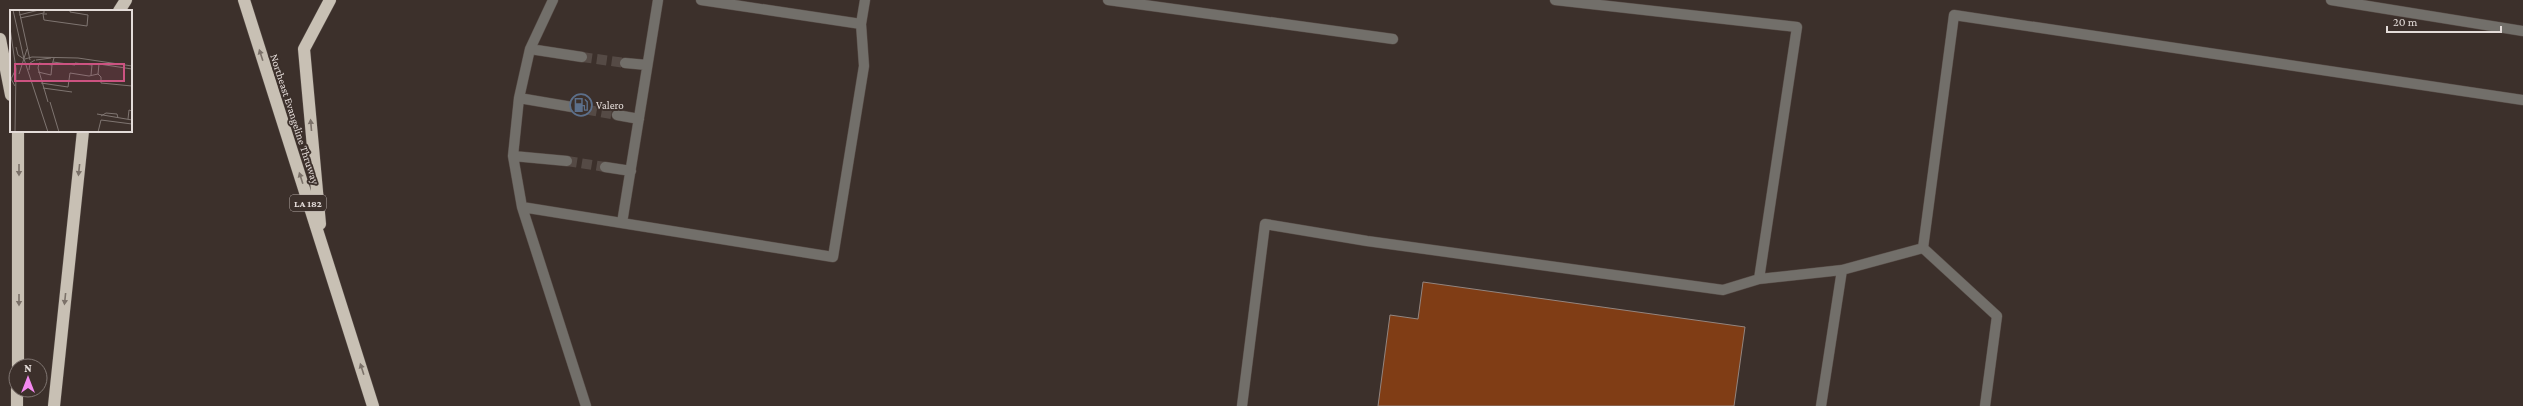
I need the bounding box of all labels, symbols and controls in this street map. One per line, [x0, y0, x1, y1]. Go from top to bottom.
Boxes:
scale bar [2387, 8, 2501, 34]
inset map [10, 10, 132, 132]
text: 20 m [2393, 15, 2418, 29]
one-way arrow [258, 48, 264, 60]
street label: Northeast Evangeline Thruway [267, 52, 322, 187]
fuel station icon: Valero [568, 92, 594, 118]
place label: Valero [596, 99, 624, 111]
one-way arrow [308, 119, 315, 131]
one-way arrow [16, 164, 22, 177]
one-way arrow [75, 164, 82, 176]
one-way arrow [297, 172, 303, 184]
road number: LA 182 [290, 195, 326, 211]
one-way arrow [62, 293, 69, 305]
one-way arrow [16, 294, 22, 307]
north arrow [8, 358, 48, 398]
text: N [24, 362, 32, 374]
one-way arrow [358, 363, 364, 375]

